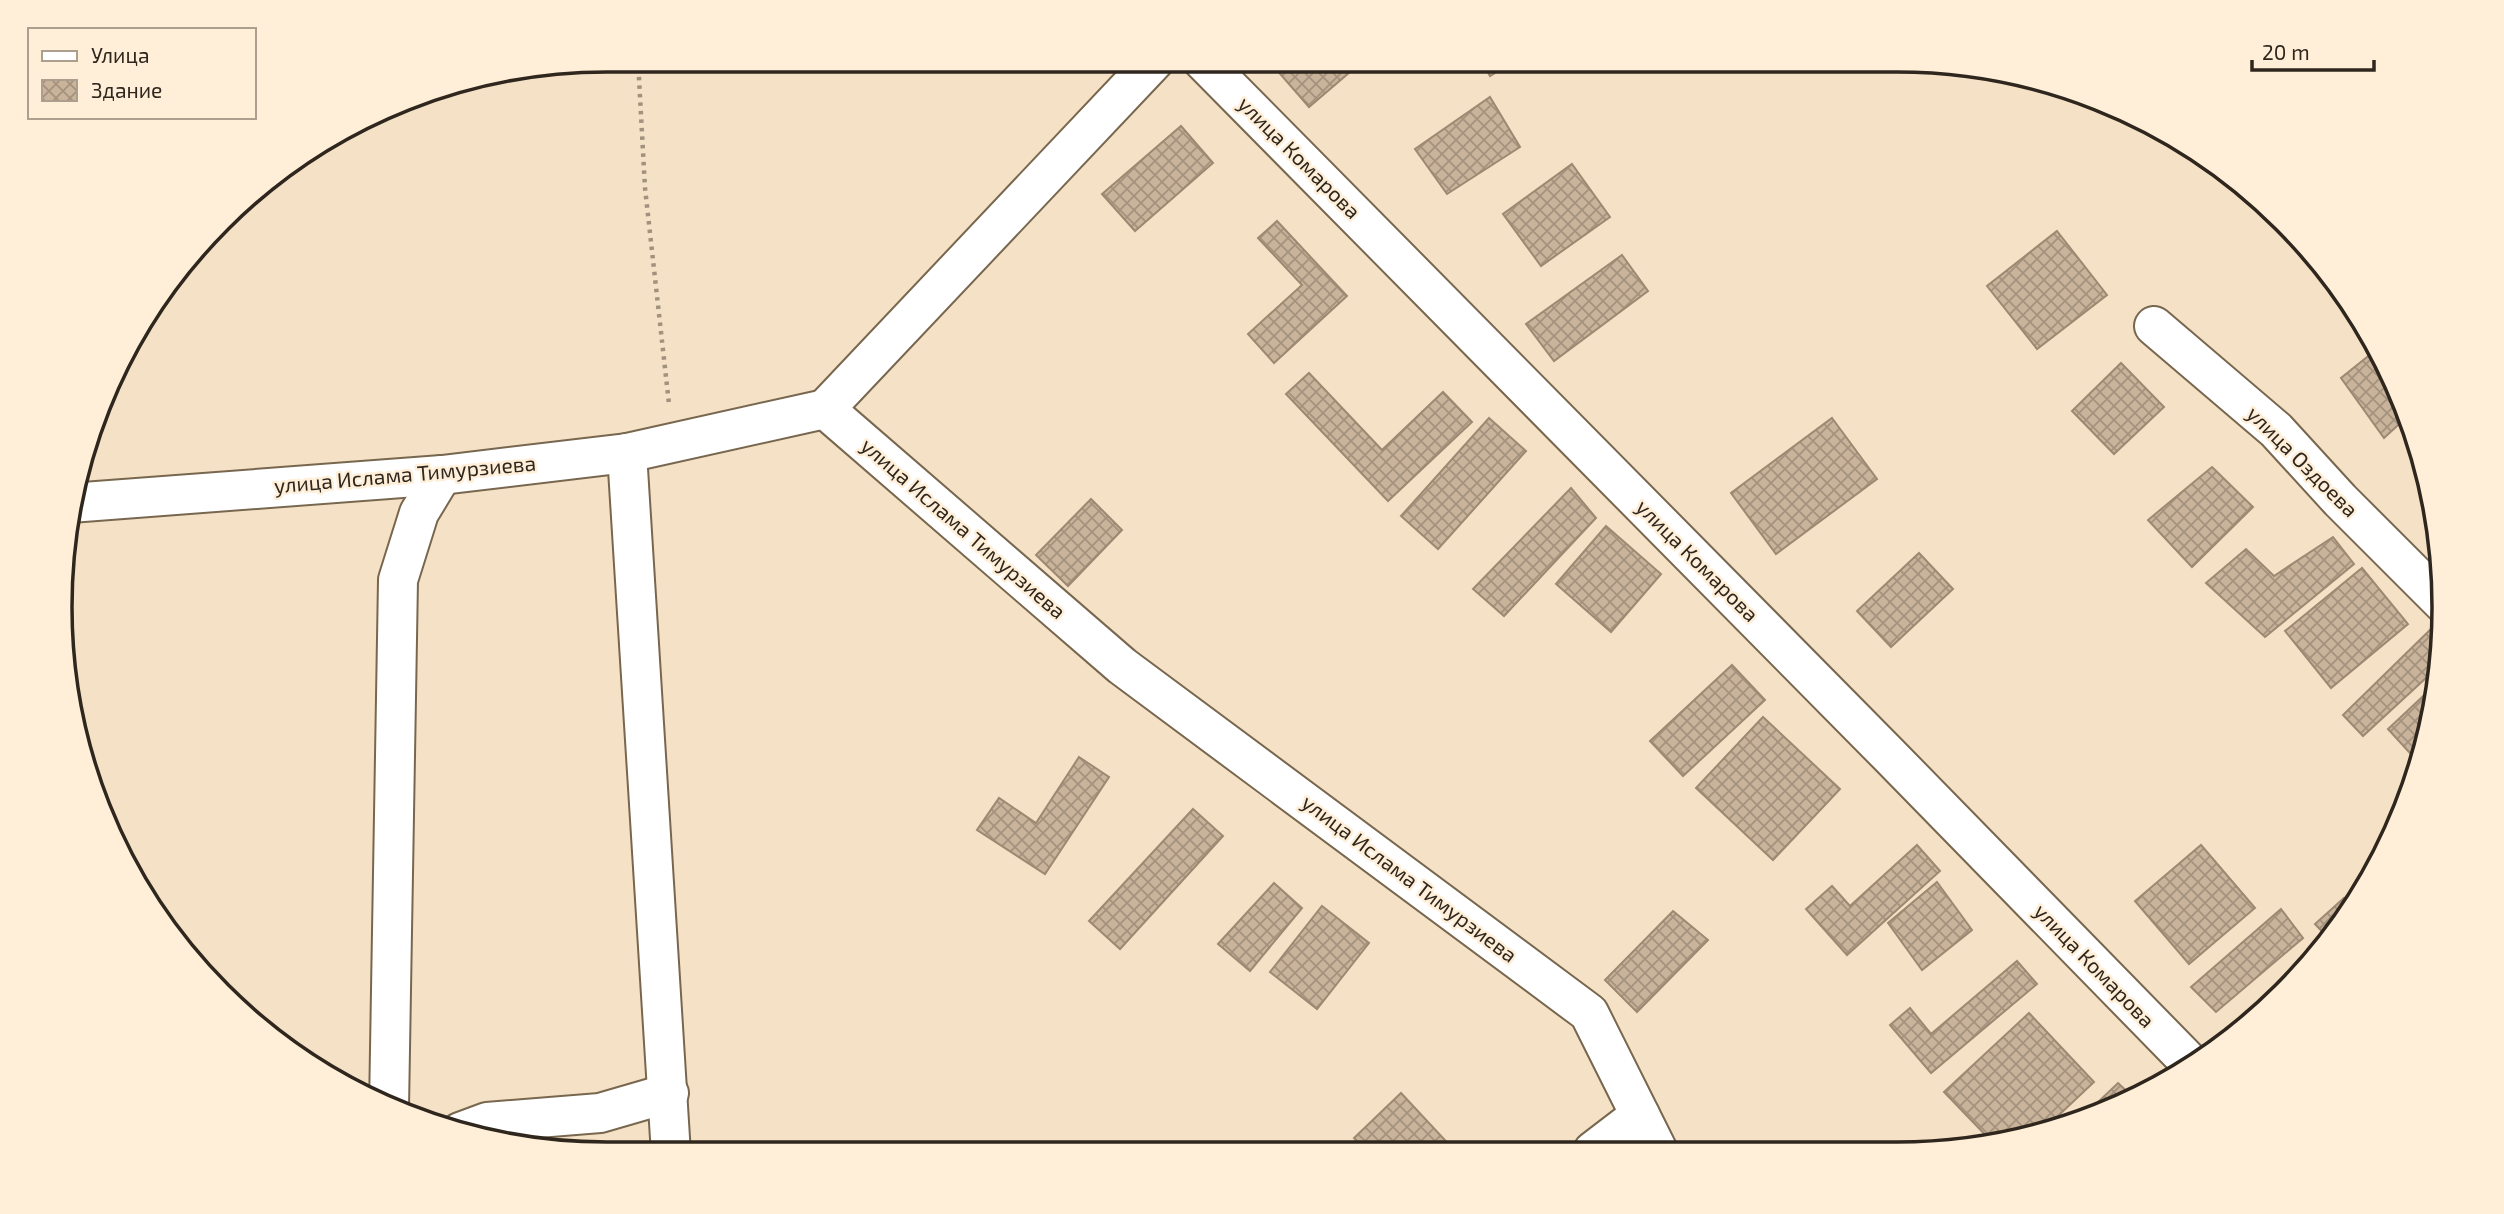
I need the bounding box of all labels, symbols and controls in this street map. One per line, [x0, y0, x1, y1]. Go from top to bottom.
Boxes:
legend [28, 28, 256, 119]
scale bar [2252, 28, 2374, 72]
text: 20 m [2262, 39, 2310, 64]
text: Улица [91, 42, 150, 67]
text: Здание [91, 77, 162, 102]
street label: улица Комарова [1233, 91, 1366, 224]
street label: улица Оздоева [2242, 400, 2364, 522]
street label: улица Ислама Тимурзиева [856, 432, 1071, 624]
street label: улица Ислама Тимурзиева [273, 450, 537, 498]
street label: улица Комарова [1631, 494, 1764, 627]
street label: улица Ислама Тимурзиева [1297, 789, 1522, 968]
street label: улица Комарова [2029, 898, 2161, 1033]

